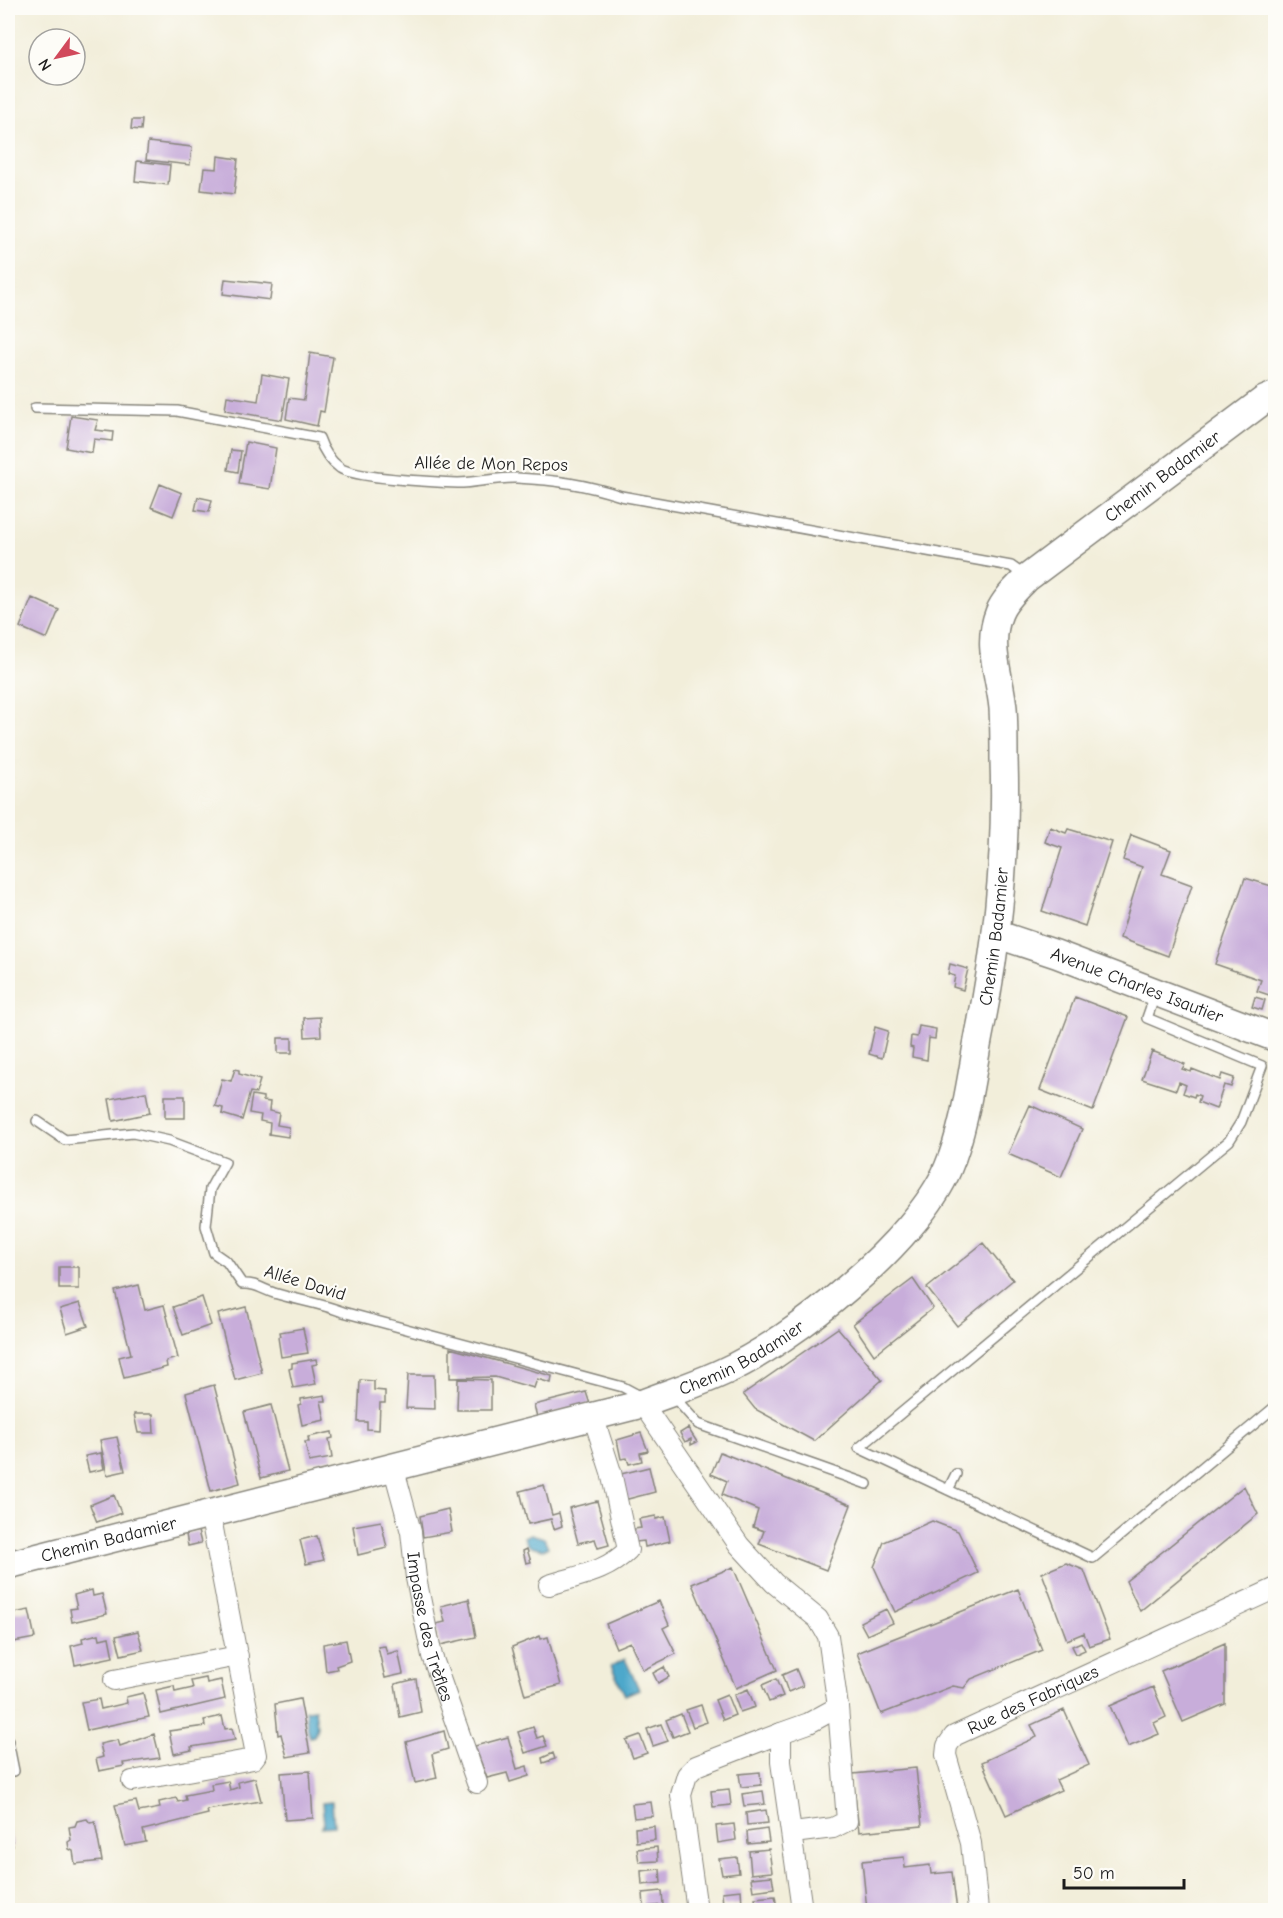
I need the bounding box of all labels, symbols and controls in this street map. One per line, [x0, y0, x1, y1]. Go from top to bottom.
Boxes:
north arrow [27, 27, 87, 87]
text: N [35, 55, 56, 74]
street label: Chemin Badamier [1100, 426, 1225, 526]
street label: Allée de Mon Repos [414, 452, 568, 476]
street label: Chemin Badamier [974, 866, 1013, 1007]
street label: Avenue Charles Isautier [1048, 942, 1227, 1028]
street label: Allée David [262, 1261, 348, 1305]
street label: Chemin Badamier [676, 1315, 809, 1399]
street label: Chemin Badamier [39, 1512, 180, 1567]
street label: Impasse des Trèfles [403, 1551, 458, 1704]
street label: Rue des Fabriques [964, 1661, 1102, 1739]
scale bar [1064, 1852, 1184, 1890]
text: 50 m [1073, 1863, 1115, 1884]

